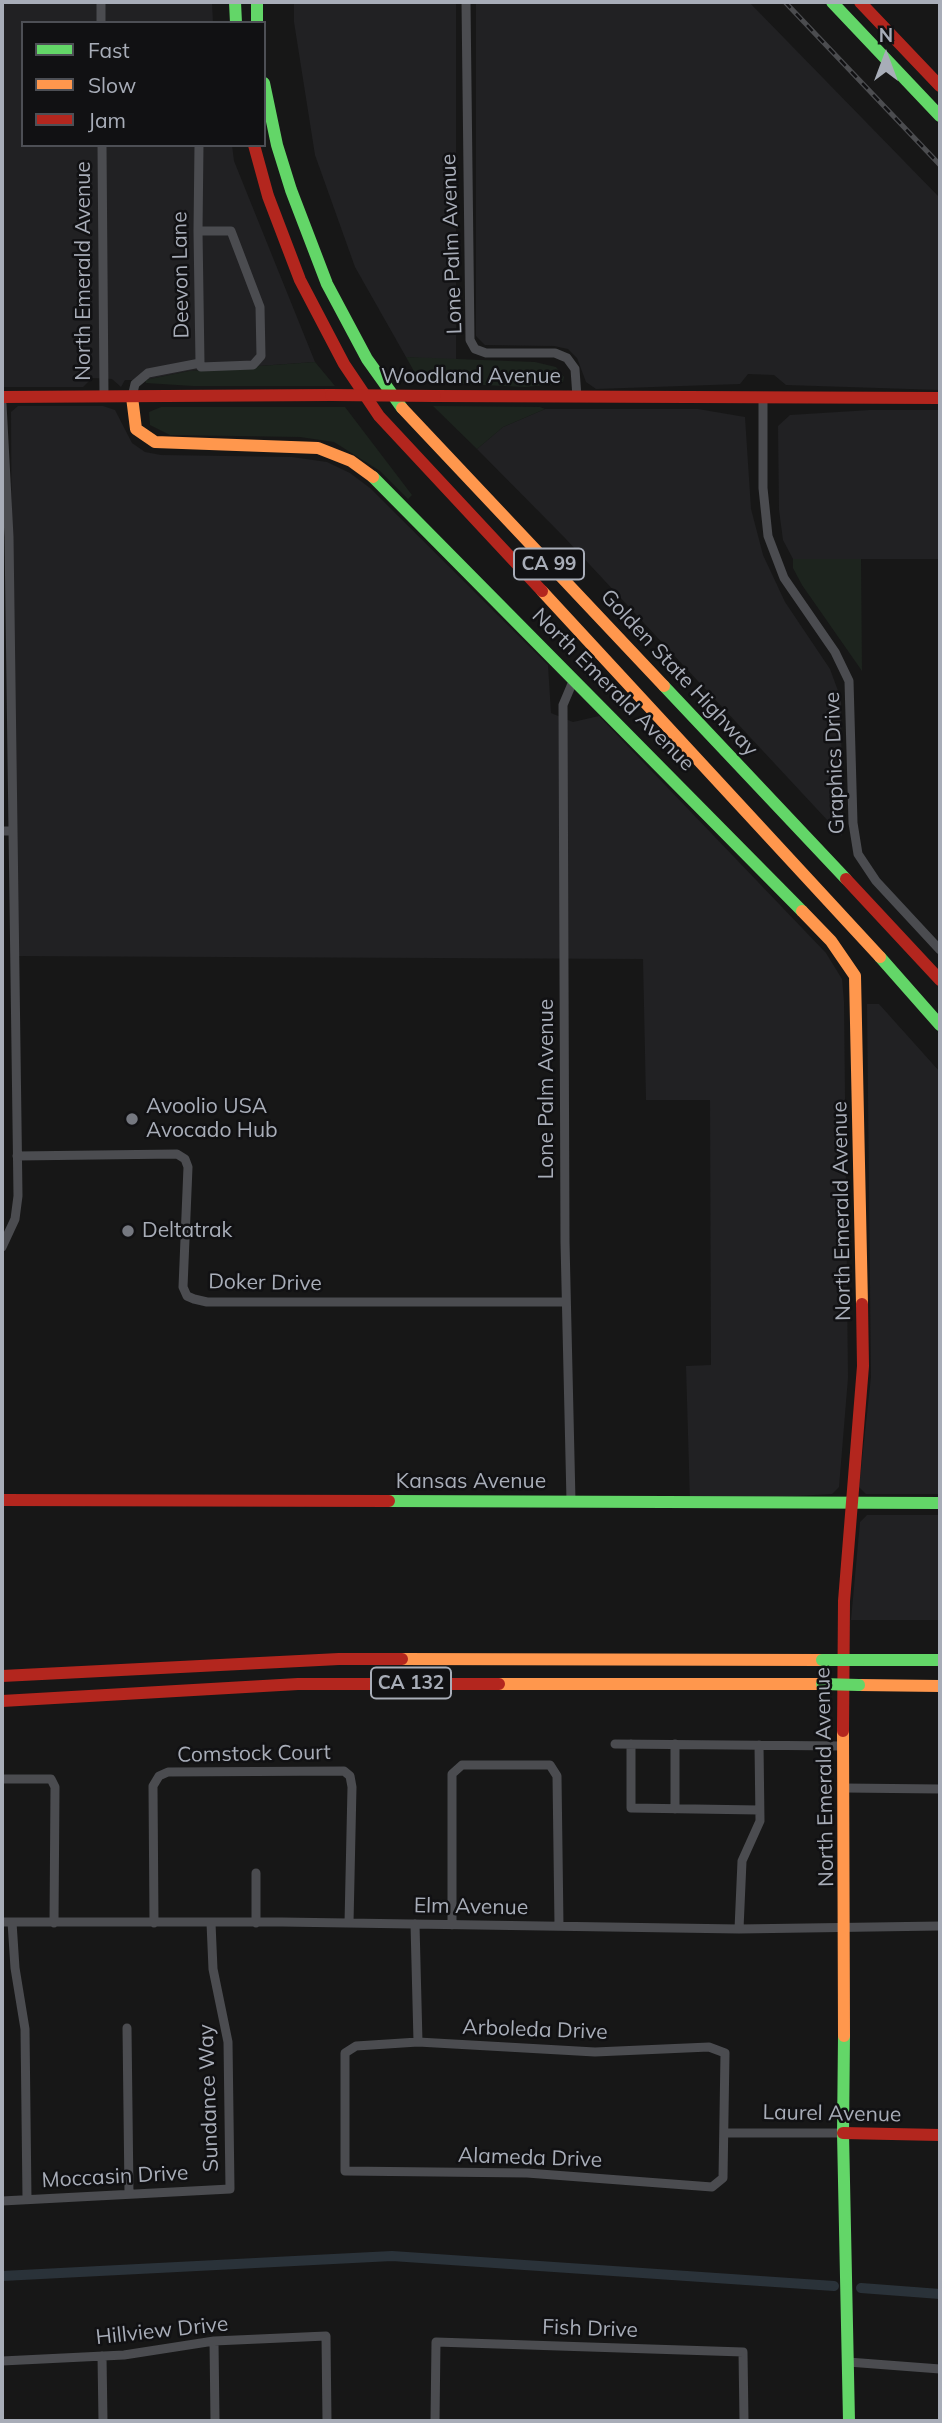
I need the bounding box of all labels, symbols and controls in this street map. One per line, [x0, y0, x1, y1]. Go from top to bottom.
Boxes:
legend [21, 21, 266, 147]
north arrow [851, 21, 921, 91]
text: N [879, 23, 893, 47]
text: Fast [88, 37, 130, 63]
text: Slow [88, 72, 136, 98]
text: Jam [88, 107, 126, 133]
street label: Lone Palm Avenue [436, 153, 468, 335]
street label: North Emerald Avenue [71, 161, 97, 381]
street label: Deevon Lane [167, 211, 195, 339]
street label: Woodland Avenue [381, 364, 561, 390]
road number: CA 99 [514, 548, 584, 580]
street label: Golden State Highway [595, 584, 763, 762]
street label: North Emerald Avenue [526, 603, 700, 777]
street label: Graphics Drive [820, 691, 850, 835]
street label: Lone Palm Avenue [534, 999, 560, 1179]
place label: Avoolio USA Avocado Hub [146, 1094, 278, 1144]
street label: North Emerald Avenue [827, 1101, 857, 1321]
marker: Avoolio USA Avocado Hub [124, 1111, 140, 1127]
place label: Deltatrak [142, 1218, 232, 1244]
marker: Deltatrak [120, 1223, 136, 1239]
street label: Doker Drive [208, 1269, 322, 1297]
street label: Kansas Avenue [396, 1469, 546, 1495]
road number: CA 132 [371, 1667, 451, 1698]
street label: North Emerald Avenue [810, 1667, 840, 1887]
street label: Comstock Court [177, 1740, 331, 1768]
street label: Elm Avenue [414, 1893, 528, 1921]
street label: Arboleda Drive [462, 2015, 608, 2045]
street label: Sundance Way [194, 2024, 224, 2172]
street label: Laurel Avenue [762, 2100, 902, 2128]
street label: Alameda Drive [457, 2143, 603, 2173]
street label: Moccasin Drive [41, 2161, 189, 2193]
street label: Hillview Drive [95, 2312, 229, 2350]
street label: Fish Drive [542, 2315, 638, 2343]

